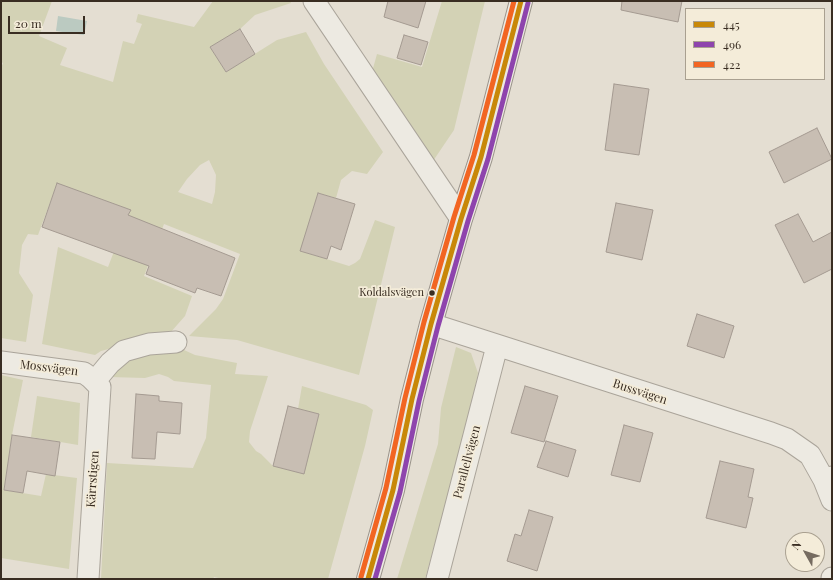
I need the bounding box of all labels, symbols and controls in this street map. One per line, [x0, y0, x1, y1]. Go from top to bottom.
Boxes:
scale bar [10, 8, 87, 34]
legend [685, 8, 825, 80]
text: 20 m [15, 15, 42, 31]
text: 445 [723, 16, 740, 32]
text: 496 [723, 36, 741, 52]
text: 422 [723, 56, 740, 72]
place label: Koldalsvägen [359, 286, 424, 300]
marker: Koldalsvägen [427, 288, 437, 298]
street label: Mossvägen [19, 357, 79, 379]
street label: Bussvägen [611, 376, 669, 408]
street label: Parallellvägen [450, 424, 484, 500]
street label: Kärrstigen [84, 450, 102, 508]
north arrow [785, 532, 825, 572]
text: N [788, 537, 804, 553]

